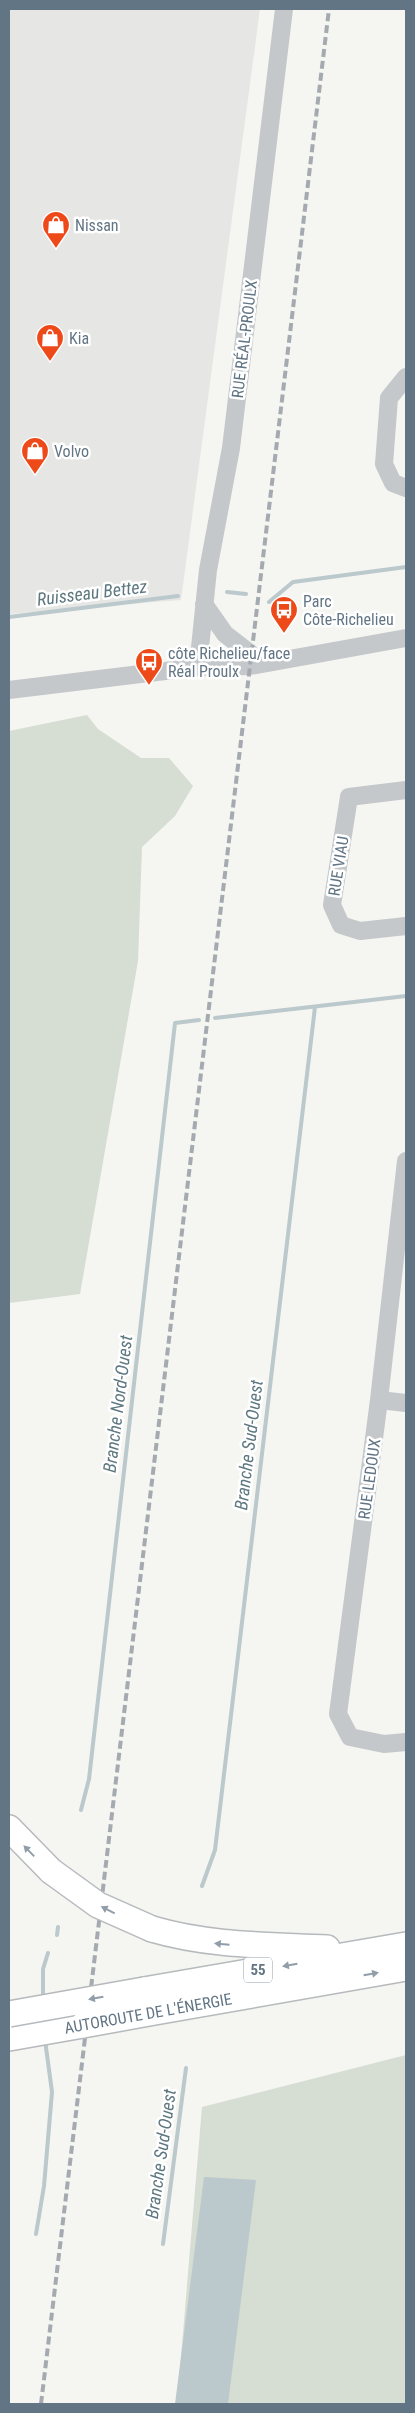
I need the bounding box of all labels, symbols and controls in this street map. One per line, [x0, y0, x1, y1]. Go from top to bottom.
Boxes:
shop icon: Nissan [41, 210, 71, 249]
place label: Nissan [75, 216, 119, 235]
street label: RUE RÉAL-PROULX [228, 279, 261, 399]
shop icon: Kia [35, 323, 65, 362]
place label: Kia [69, 329, 89, 348]
shop icon: Volvo [20, 436, 50, 475]
place label: Volvo [54, 442, 89, 461]
water label: Ruisseau Bettez [36, 575, 148, 610]
place label: Parc Côte-Richelieu [303, 592, 394, 629]
bus stop icon: Parc Côte-Richelieu [269, 595, 299, 634]
place label: côte Richelieu/face Réal Proulx [168, 644, 290, 681]
bus stop icon: côte Richelieu/face Réal Proulx [134, 647, 164, 686]
street label: RUE VIAU [324, 835, 353, 897]
water label: Branche Nord-Ouest [99, 1333, 136, 1474]
water label: Branche Sud-Ouest [230, 1378, 267, 1511]
street label: RUE LEDOUX [354, 1437, 385, 1521]
one-way arrow [23, 1845, 35, 1857]
one-way arrow [101, 1906, 115, 1914]
one-way arrow [214, 1939, 230, 1947]
road number: 55 [244, 1958, 272, 1982]
one-way arrow [281, 1961, 297, 1969]
one-way arrow [363, 1969, 379, 1977]
street label: AUTOROUTE DE L'ÉNERGIE [63, 1989, 233, 2038]
one-way arrow [88, 1995, 104, 2003]
water label: Branche Sud-Ouest [141, 2087, 180, 2220]

